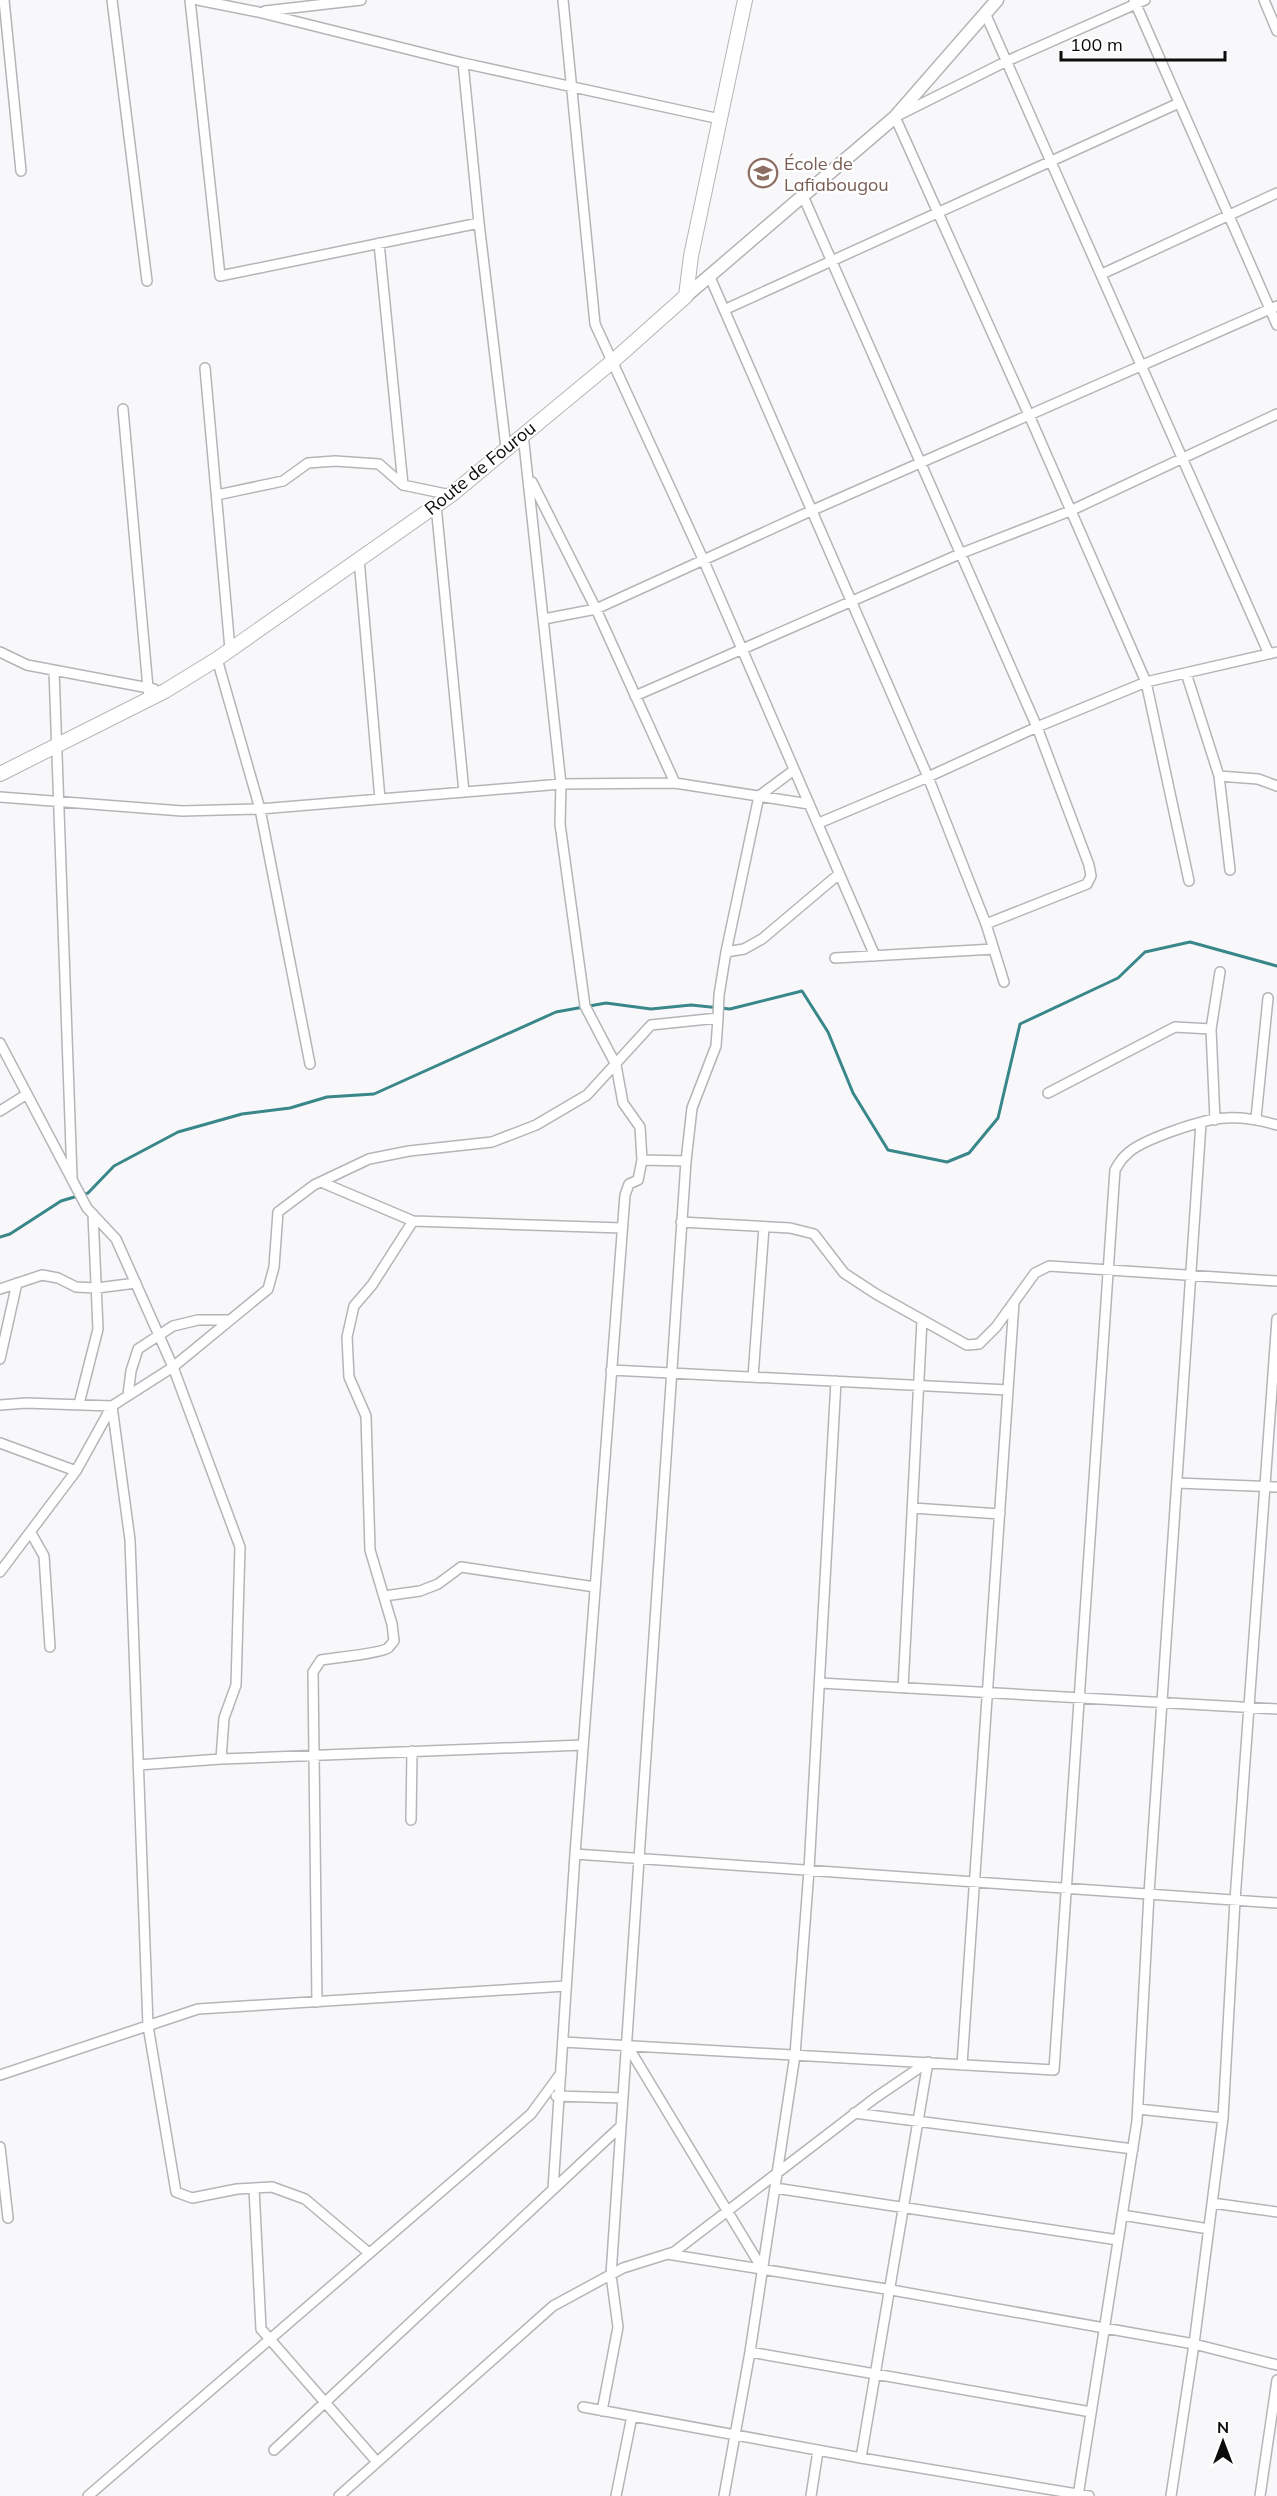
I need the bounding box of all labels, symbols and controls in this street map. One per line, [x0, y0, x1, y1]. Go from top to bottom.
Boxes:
scale bar [1061, 24, 1224, 62]
text: 100 m [1070, 33, 1123, 56]
place label: École de Lafiabougou [784, 152, 889, 196]
school or university icon: École de Lafiabougou [747, 157, 779, 189]
street label: Route de Fourou [420, 416, 540, 520]
north arrow [1193, 2412, 1253, 2472]
text: N [1217, 2417, 1229, 2437]

